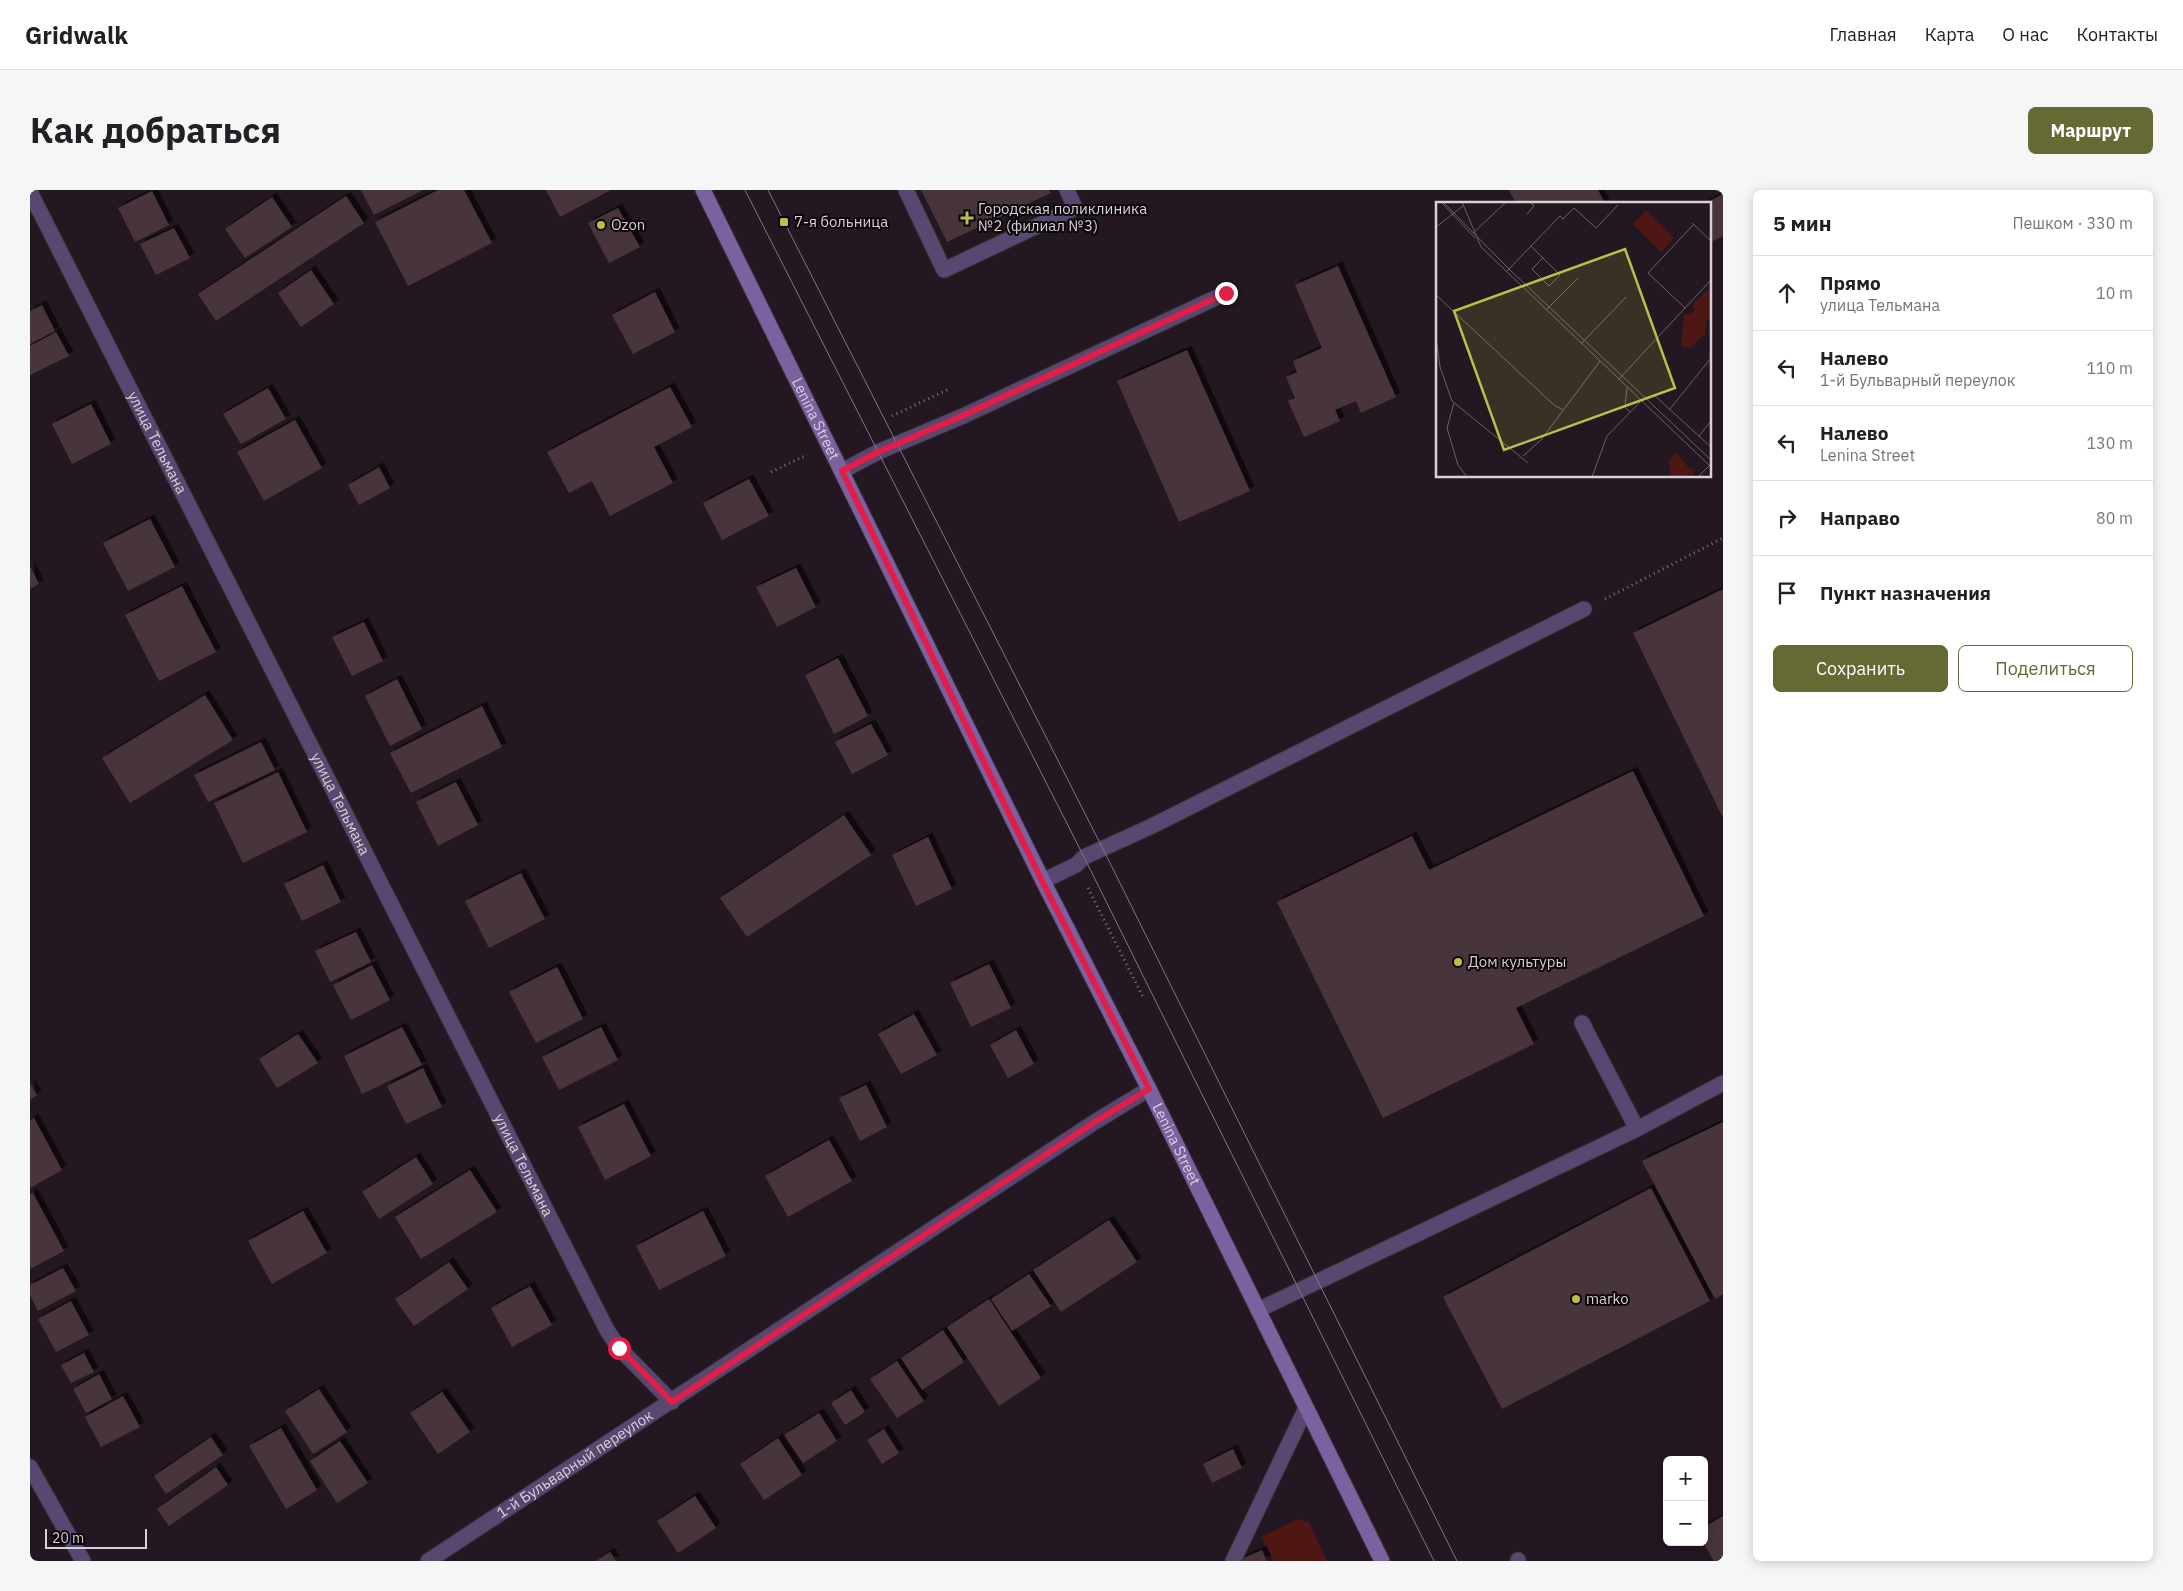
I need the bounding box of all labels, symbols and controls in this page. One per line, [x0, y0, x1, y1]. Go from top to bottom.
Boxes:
text: Gridwalk [25, 19, 128, 51]
text: Главная [1829, 23, 1897, 46]
text: Карта [1925, 23, 1974, 46]
text: О нас [2002, 23, 2049, 46]
text: Контакты [2077, 23, 2158, 46]
text: Как добраться [30, 107, 281, 153]
button: Маршрут [2028, 107, 2153, 154]
place label: Городская поликлиника №2 (филиал №3) [978, 199, 1147, 235]
inset map [1436, 202, 1710, 478]
text: 5 мин [1773, 209, 1832, 237]
marker: Городская поликлиника №2 (филиал №3) [960, 211, 974, 225]
place label: 7-я больница [794, 212, 888, 231]
text: Пешком · 330 m [2012, 213, 2133, 233]
place label: Ozon [611, 215, 645, 234]
marker: 7-я больница [778, 216, 790, 228]
marker: Ozon [595, 219, 607, 231]
text: Прямо [1820, 271, 1881, 295]
icon: ahead [1773, 279, 1801, 307]
route end [1215, 282, 1238, 305]
text: 10 m [2096, 283, 2133, 303]
text: улица Тельмана [1820, 295, 1940, 315]
text: Налево [1820, 346, 1889, 370]
icon: left [1773, 354, 1801, 382]
text: 110 m [2086, 358, 2133, 378]
text: 1-й Бульварный переулок [1820, 370, 2016, 390]
street label: Lenina Street [788, 374, 844, 463]
street label: улица Тельмана [124, 388, 191, 497]
text: Налево [1820, 421, 1889, 445]
icon: left [1773, 429, 1801, 457]
text: 130 m [2086, 433, 2133, 453]
text: Lenina Street [1820, 445, 1915, 465]
icon: right [1773, 504, 1801, 532]
text: Направо [1820, 506, 1900, 530]
text: 80 m [2096, 508, 2133, 528]
icon: arrive [1773, 579, 1801, 607]
text: Пункт назначения [1820, 581, 1991, 605]
button: Сохранить [1773, 645, 1948, 692]
button: Поделиться [1958, 645, 2133, 692]
street label: улица Тельмана [307, 749, 375, 858]
place label: Дом культуры [1468, 952, 1566, 971]
marker: Дом культуры [1452, 956, 1464, 968]
street label: Lenina Street [1148, 1100, 1205, 1188]
street label: улица Тельмана [490, 1110, 558, 1219]
place label: marko [1586, 1289, 1629, 1308]
marker: marko [1570, 1293, 1582, 1305]
route start [608, 1337, 631, 1360]
street label: 1-й Бульварный переулок [493, 1405, 657, 1522]
map controls [1663, 1456, 1708, 1546]
button: + [1663, 1456, 1708, 1501]
button: − [1663, 1501, 1708, 1546]
scale bar [45, 1526, 148, 1549]
text: 20 m [52, 1529, 84, 1547]

